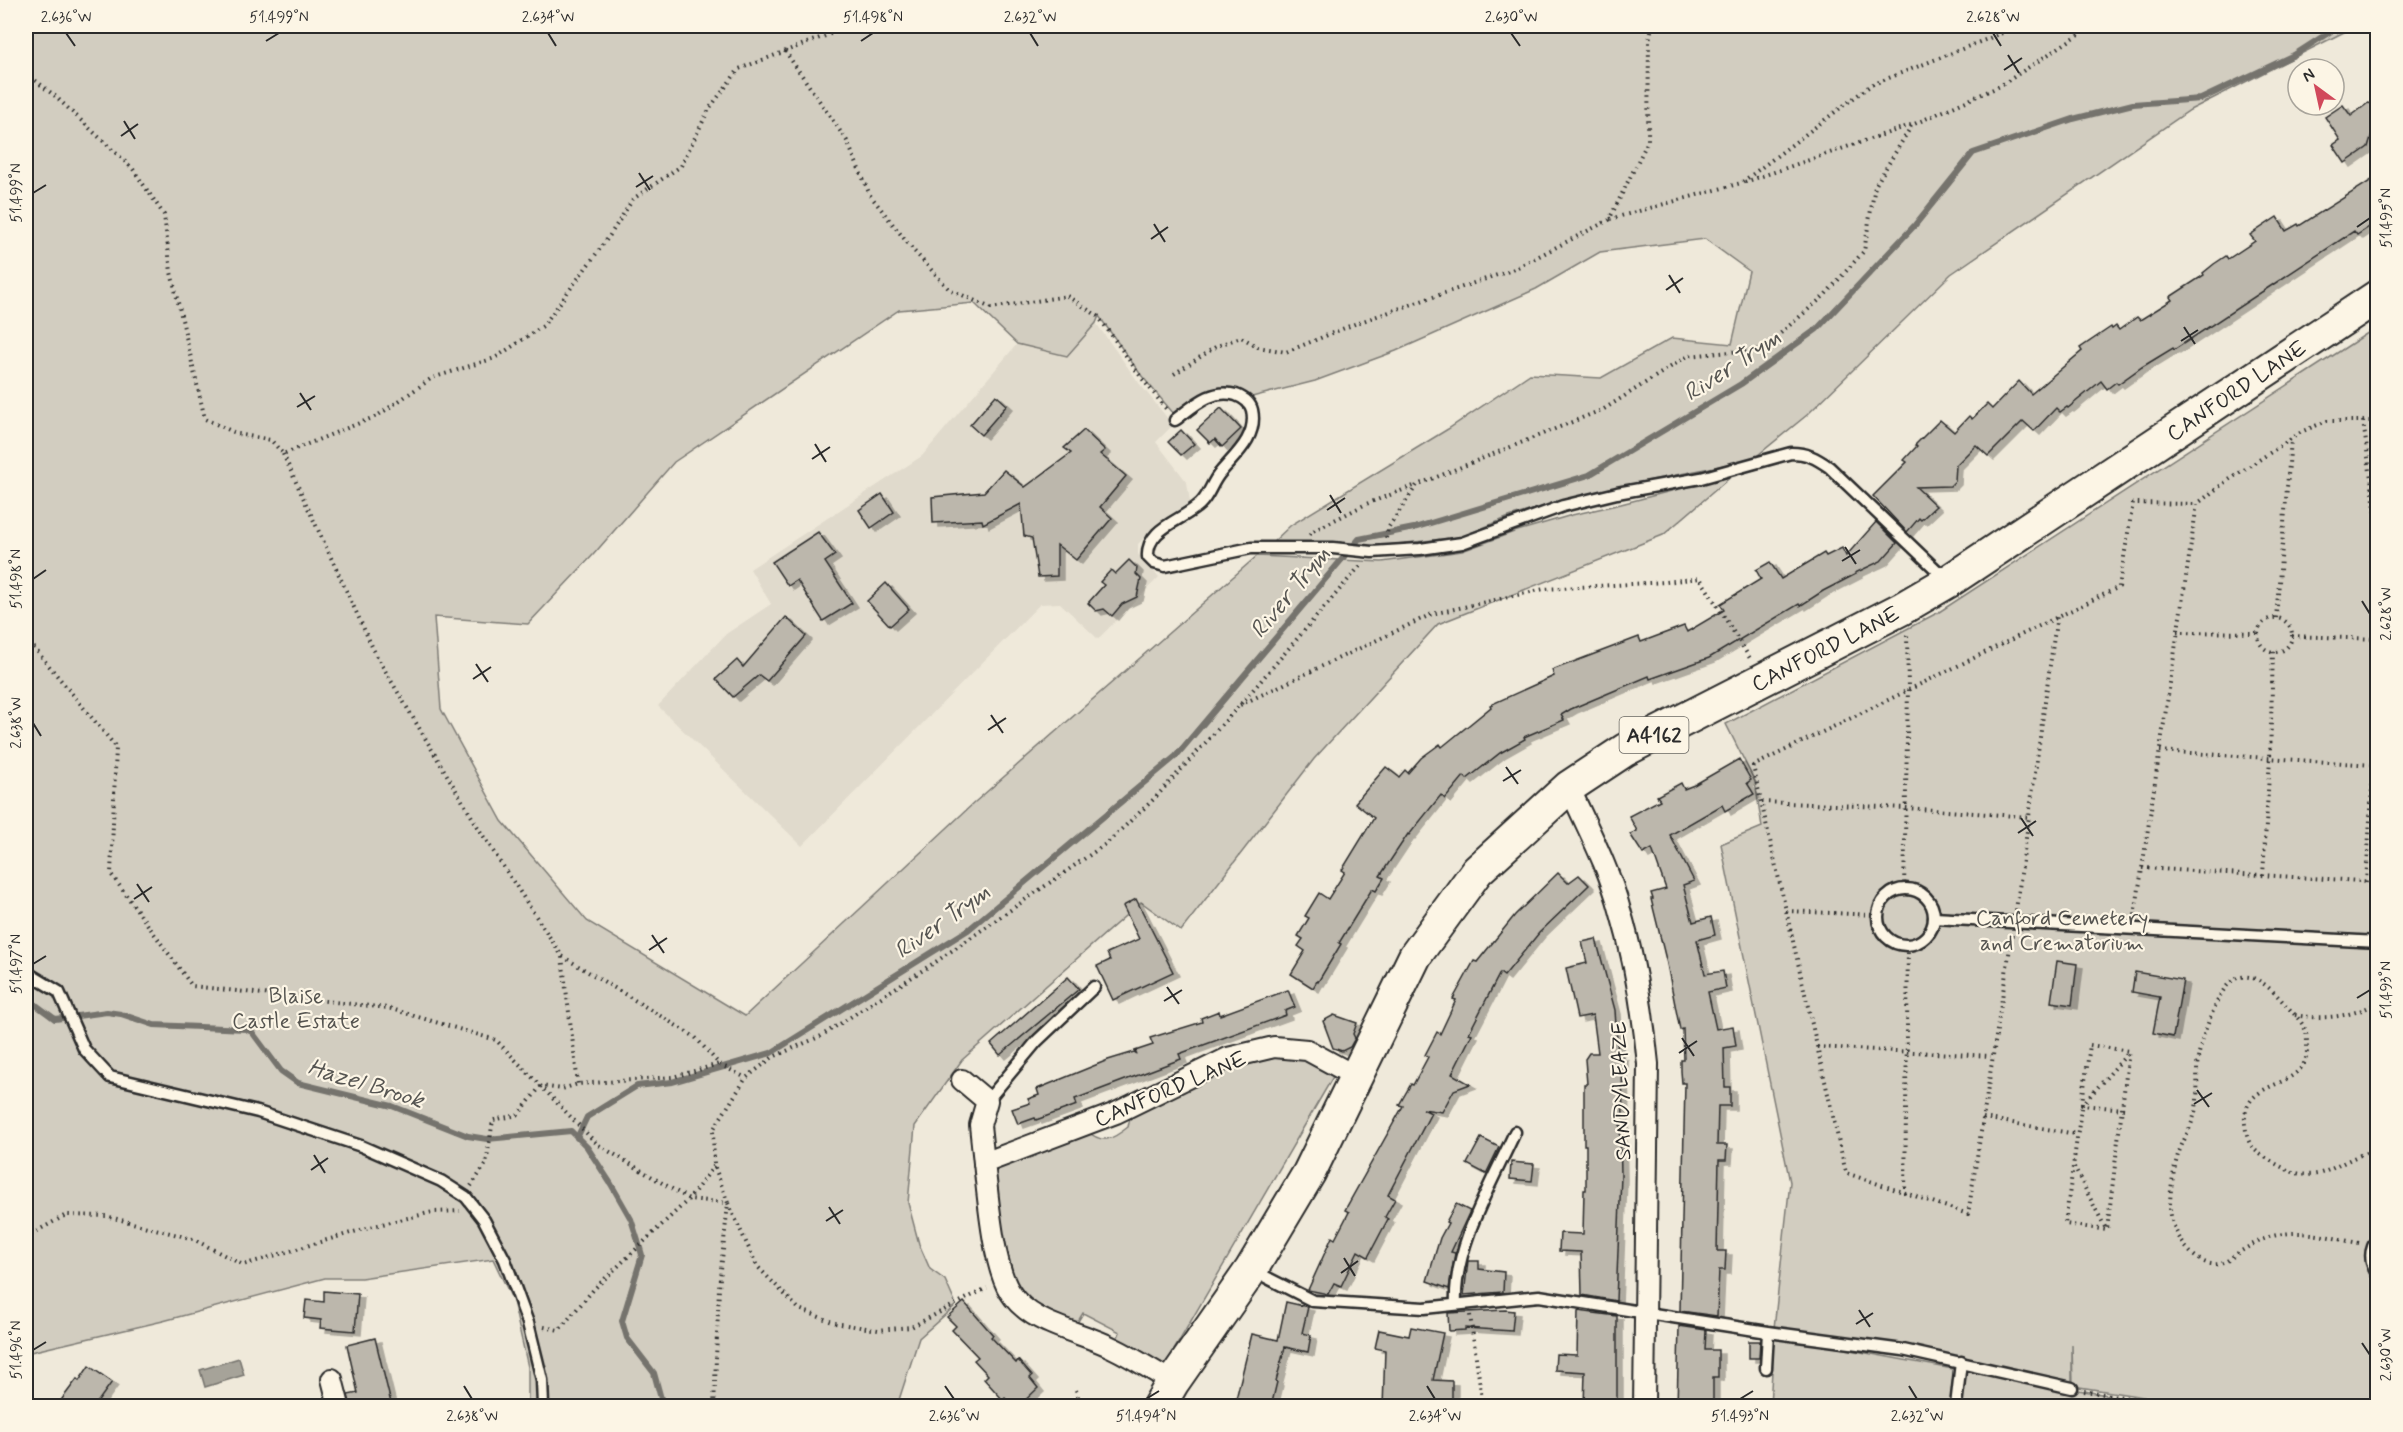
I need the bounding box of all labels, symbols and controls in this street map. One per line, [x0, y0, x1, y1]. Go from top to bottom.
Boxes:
text: 2.636°W [41, 8, 91, 28]
text: 51.499°N [249, 8, 309, 28]
text: 2.634°W [522, 8, 574, 28]
text: 51.498°N [843, 8, 903, 28]
text: 2.632°W [1004, 8, 1056, 28]
text: 2.630°W [1485, 8, 1537, 28]
text: 2.628°W [1966, 8, 2020, 28]
north arrow [2286, 57, 2346, 117]
text: N [2298, 64, 2319, 87]
text: 51.499°N [7, 163, 27, 223]
text: 51.495°N [2377, 188, 2397, 248]
water label: River Trym [1678, 323, 1788, 409]
street label: CANFORD LANE [2162, 335, 2312, 449]
water label: River Trym [1244, 541, 1339, 645]
text: 51.498°N [7, 549, 27, 609]
text: 2.628°W [2377, 587, 2397, 641]
street label: CANFORD LANE [1747, 600, 1905, 699]
text: 2.638°W [7, 697, 27, 749]
road number: A4162 [1620, 717, 1688, 753]
water label: River Trym [889, 878, 997, 967]
park label: Canford Cemetery and Crematorium [1976, 905, 2148, 958]
text: 51.497°N [7, 934, 27, 994]
text: 51.493°N [2377, 961, 2397, 1019]
park label: Blaise Castle Estate [232, 983, 360, 1036]
street label: SANDYLEAZE [1606, 1021, 1638, 1161]
street label: CANFORD LANE [1090, 1045, 1251, 1134]
water label: Hazel Brook [304, 1052, 429, 1117]
text: 51.496°N [7, 1321, 27, 1379]
text: 2.630°W [2377, 1329, 2397, 1381]
text: 2.638°W [446, 1407, 498, 1427]
text: 2.636°W [929, 1407, 979, 1427]
text: 51.494°N [1116, 1407, 1176, 1427]
text: 2.634°W [1409, 1407, 1461, 1427]
text: 51.493°N [1711, 1407, 1769, 1427]
text: 2.632°W [1891, 1407, 1943, 1427]

